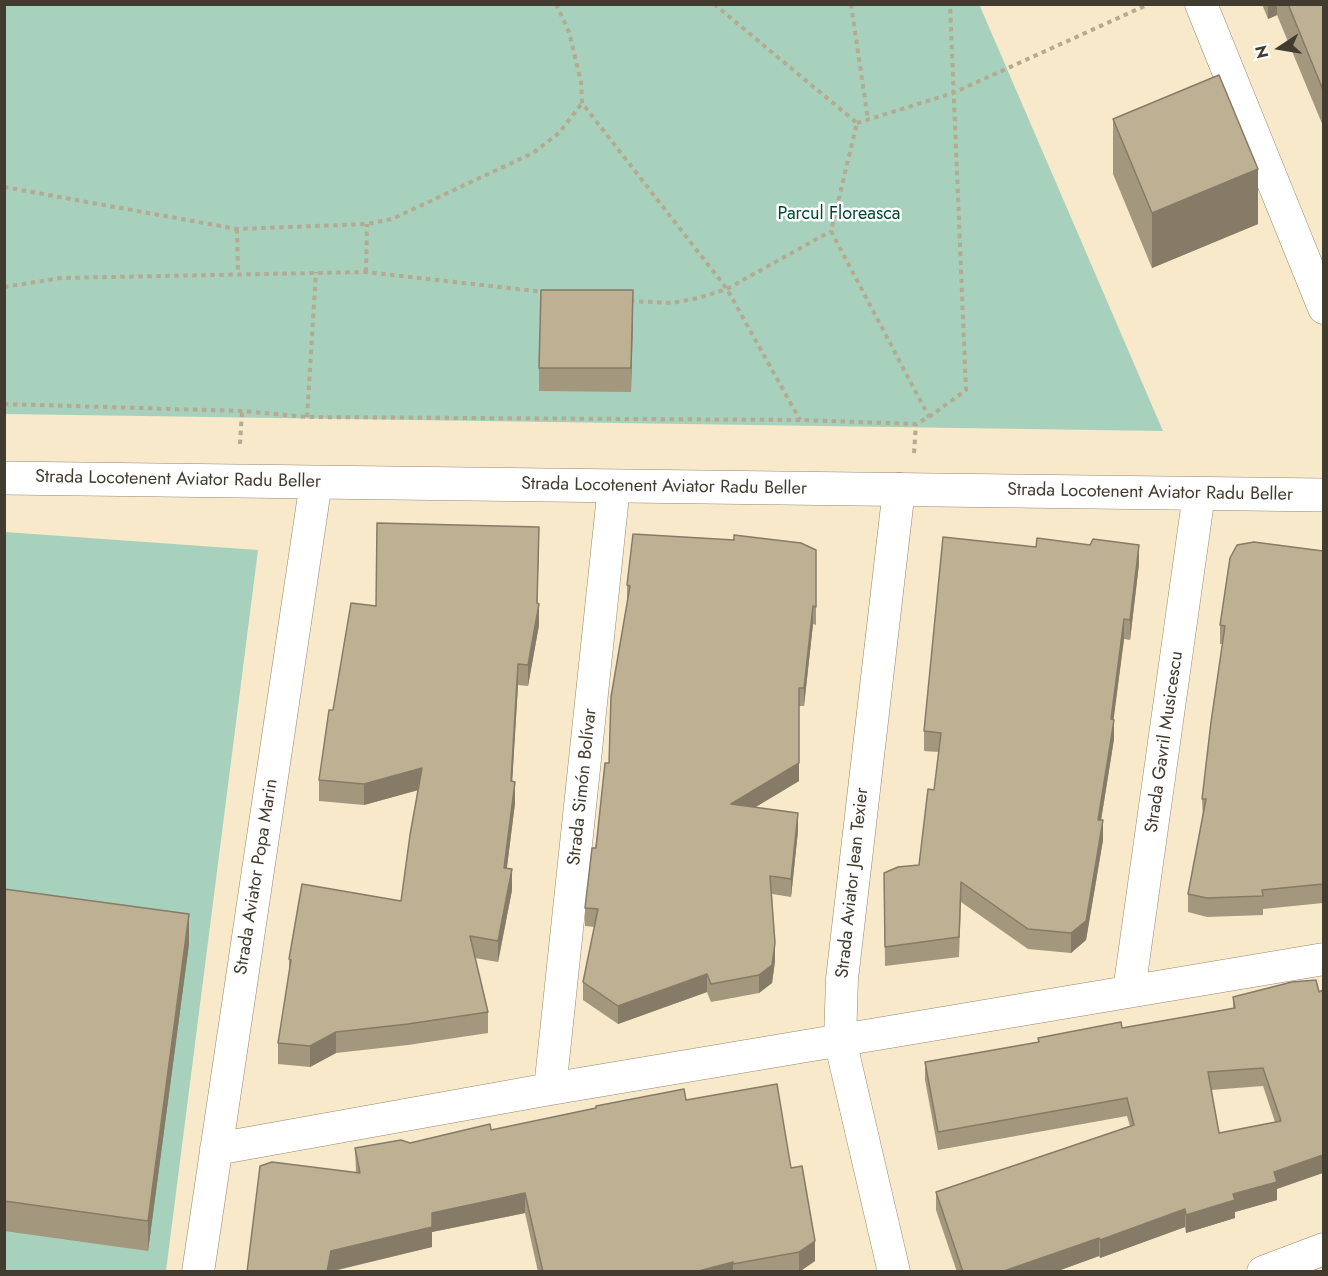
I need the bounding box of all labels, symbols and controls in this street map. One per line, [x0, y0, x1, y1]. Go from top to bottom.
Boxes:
north arrow [1250, 18, 1310, 78]
text: N [1249, 43, 1274, 60]
park label: Parcul Floreasca [778, 204, 900, 226]
street label: Strada Locotenent Aviator Radu Beller [35, 467, 321, 493]
street label: Strada Locotenent Aviator Radu Beller [521, 474, 807, 500]
street label: Strada Locotenent Aviator Radu Beller [1007, 480, 1293, 506]
street label: Strada Gavril Musicescu [1142, 650, 1188, 834]
street label: Strada Simón Bolívar [564, 707, 602, 867]
street label: Strada Aviator Popa Marin [231, 777, 283, 977]
street label: Strada Aviator Jean Texier [832, 787, 874, 979]

